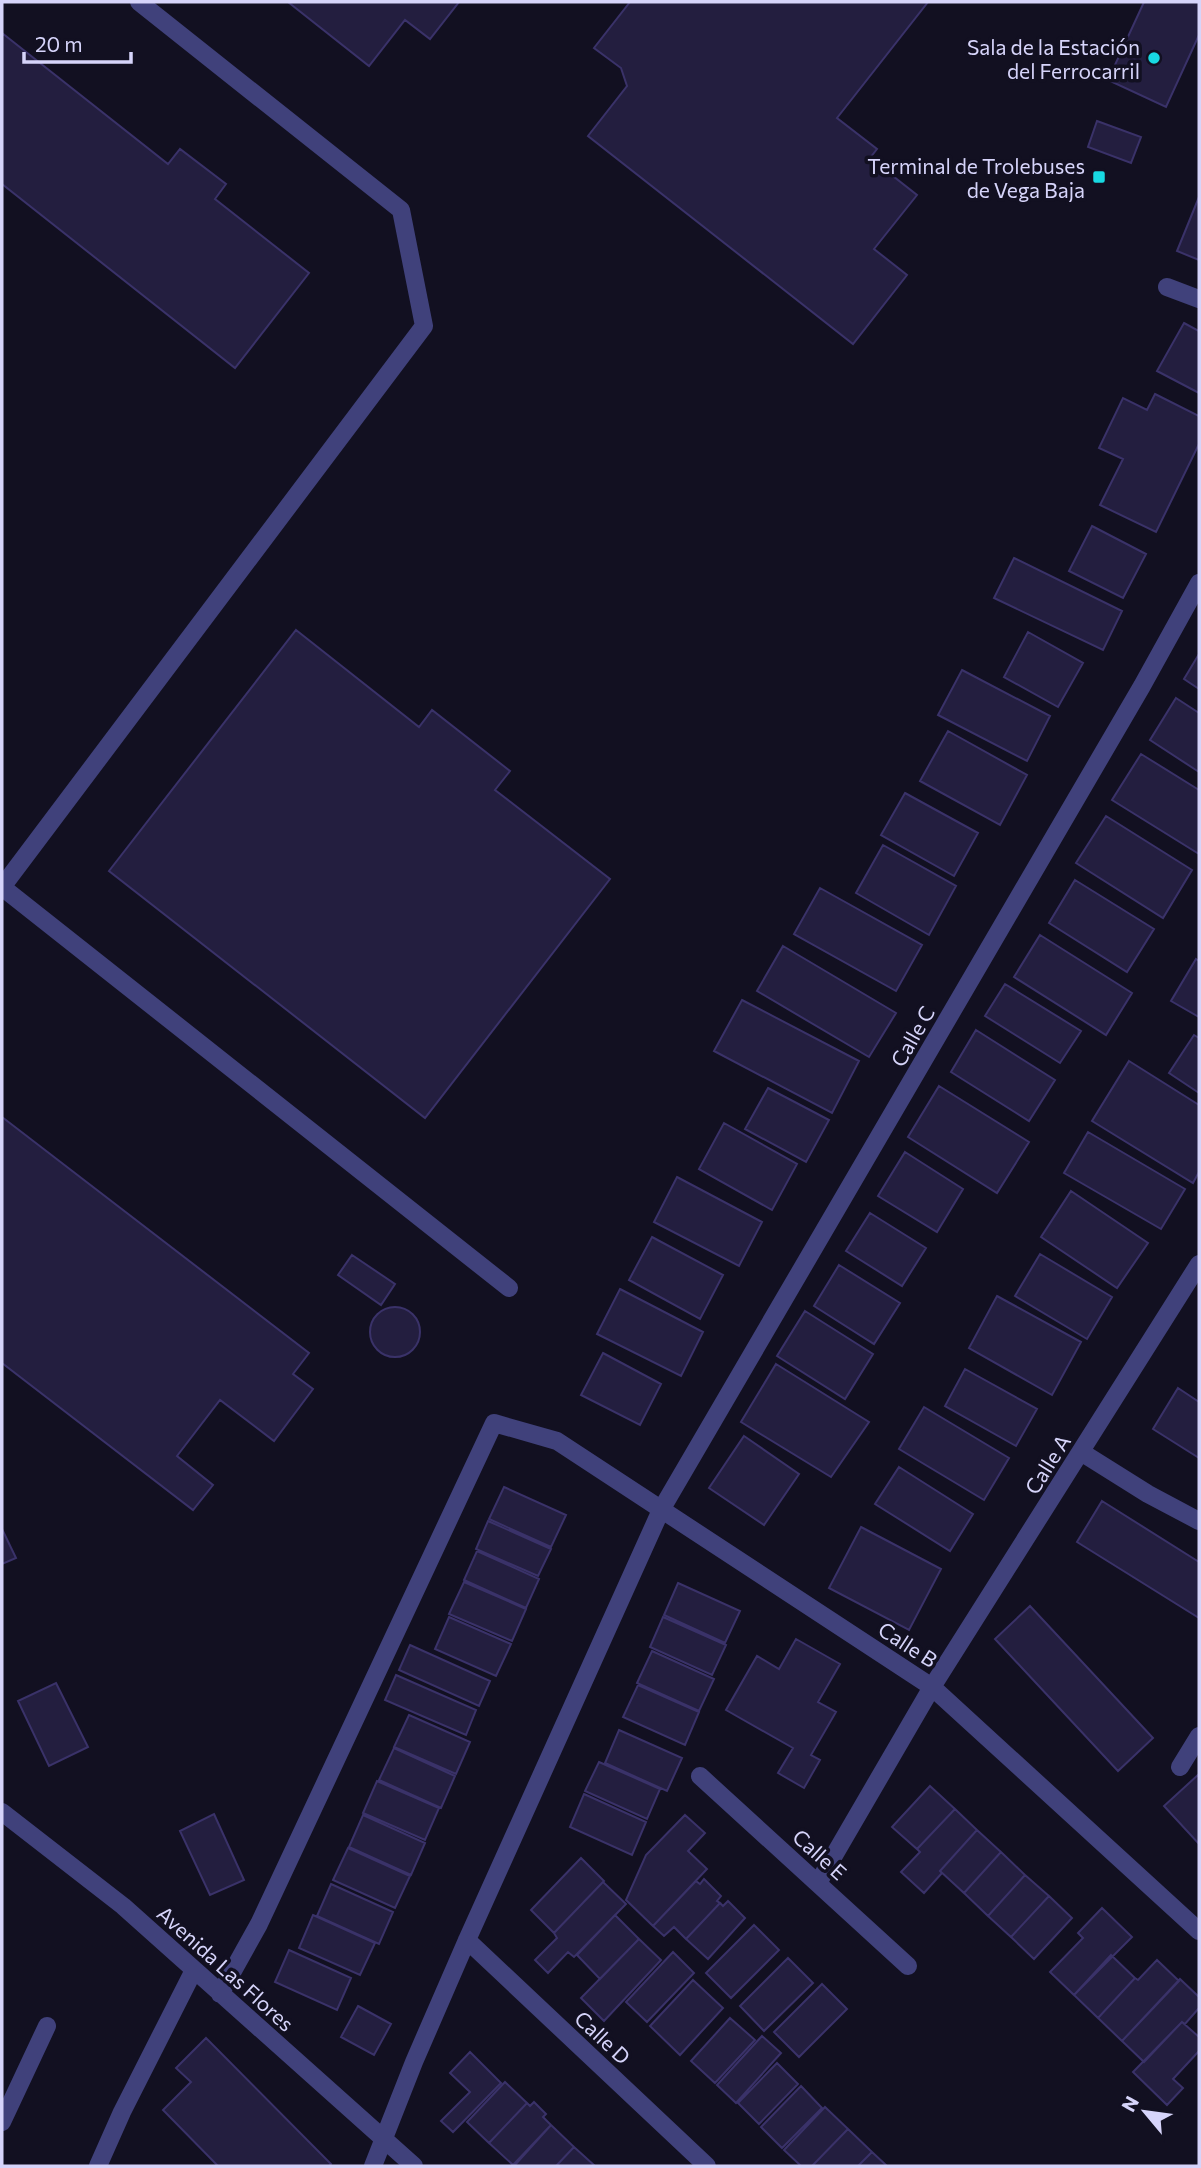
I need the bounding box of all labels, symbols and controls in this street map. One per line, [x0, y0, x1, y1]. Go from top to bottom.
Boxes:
scale bar [24, 21, 131, 65]
text: 20 m [35, 31, 83, 56]
place label: Sala de la Estación del Ferrocarril [967, 34, 1140, 83]
marker: Sala de la Estación del Ferrocarril [1146, 50, 1162, 66]
place label: Terminal de Trolebuses de Vega Baja [867, 153, 1085, 202]
marker: Terminal de Trolebuses de Vega Baja [1091, 169, 1107, 185]
street label: Calle C [885, 1001, 939, 1071]
street label: Calle A [1019, 1430, 1075, 1498]
street label: Calle B [874, 1616, 942, 1672]
street label: Calle E [788, 1823, 852, 1885]
street label: Avenida Las Flores [153, 1900, 299, 2036]
street label: Calle D [570, 2005, 636, 2069]
north arrow [1110, 2077, 1180, 2147]
text: N [1116, 2092, 1143, 2115]

